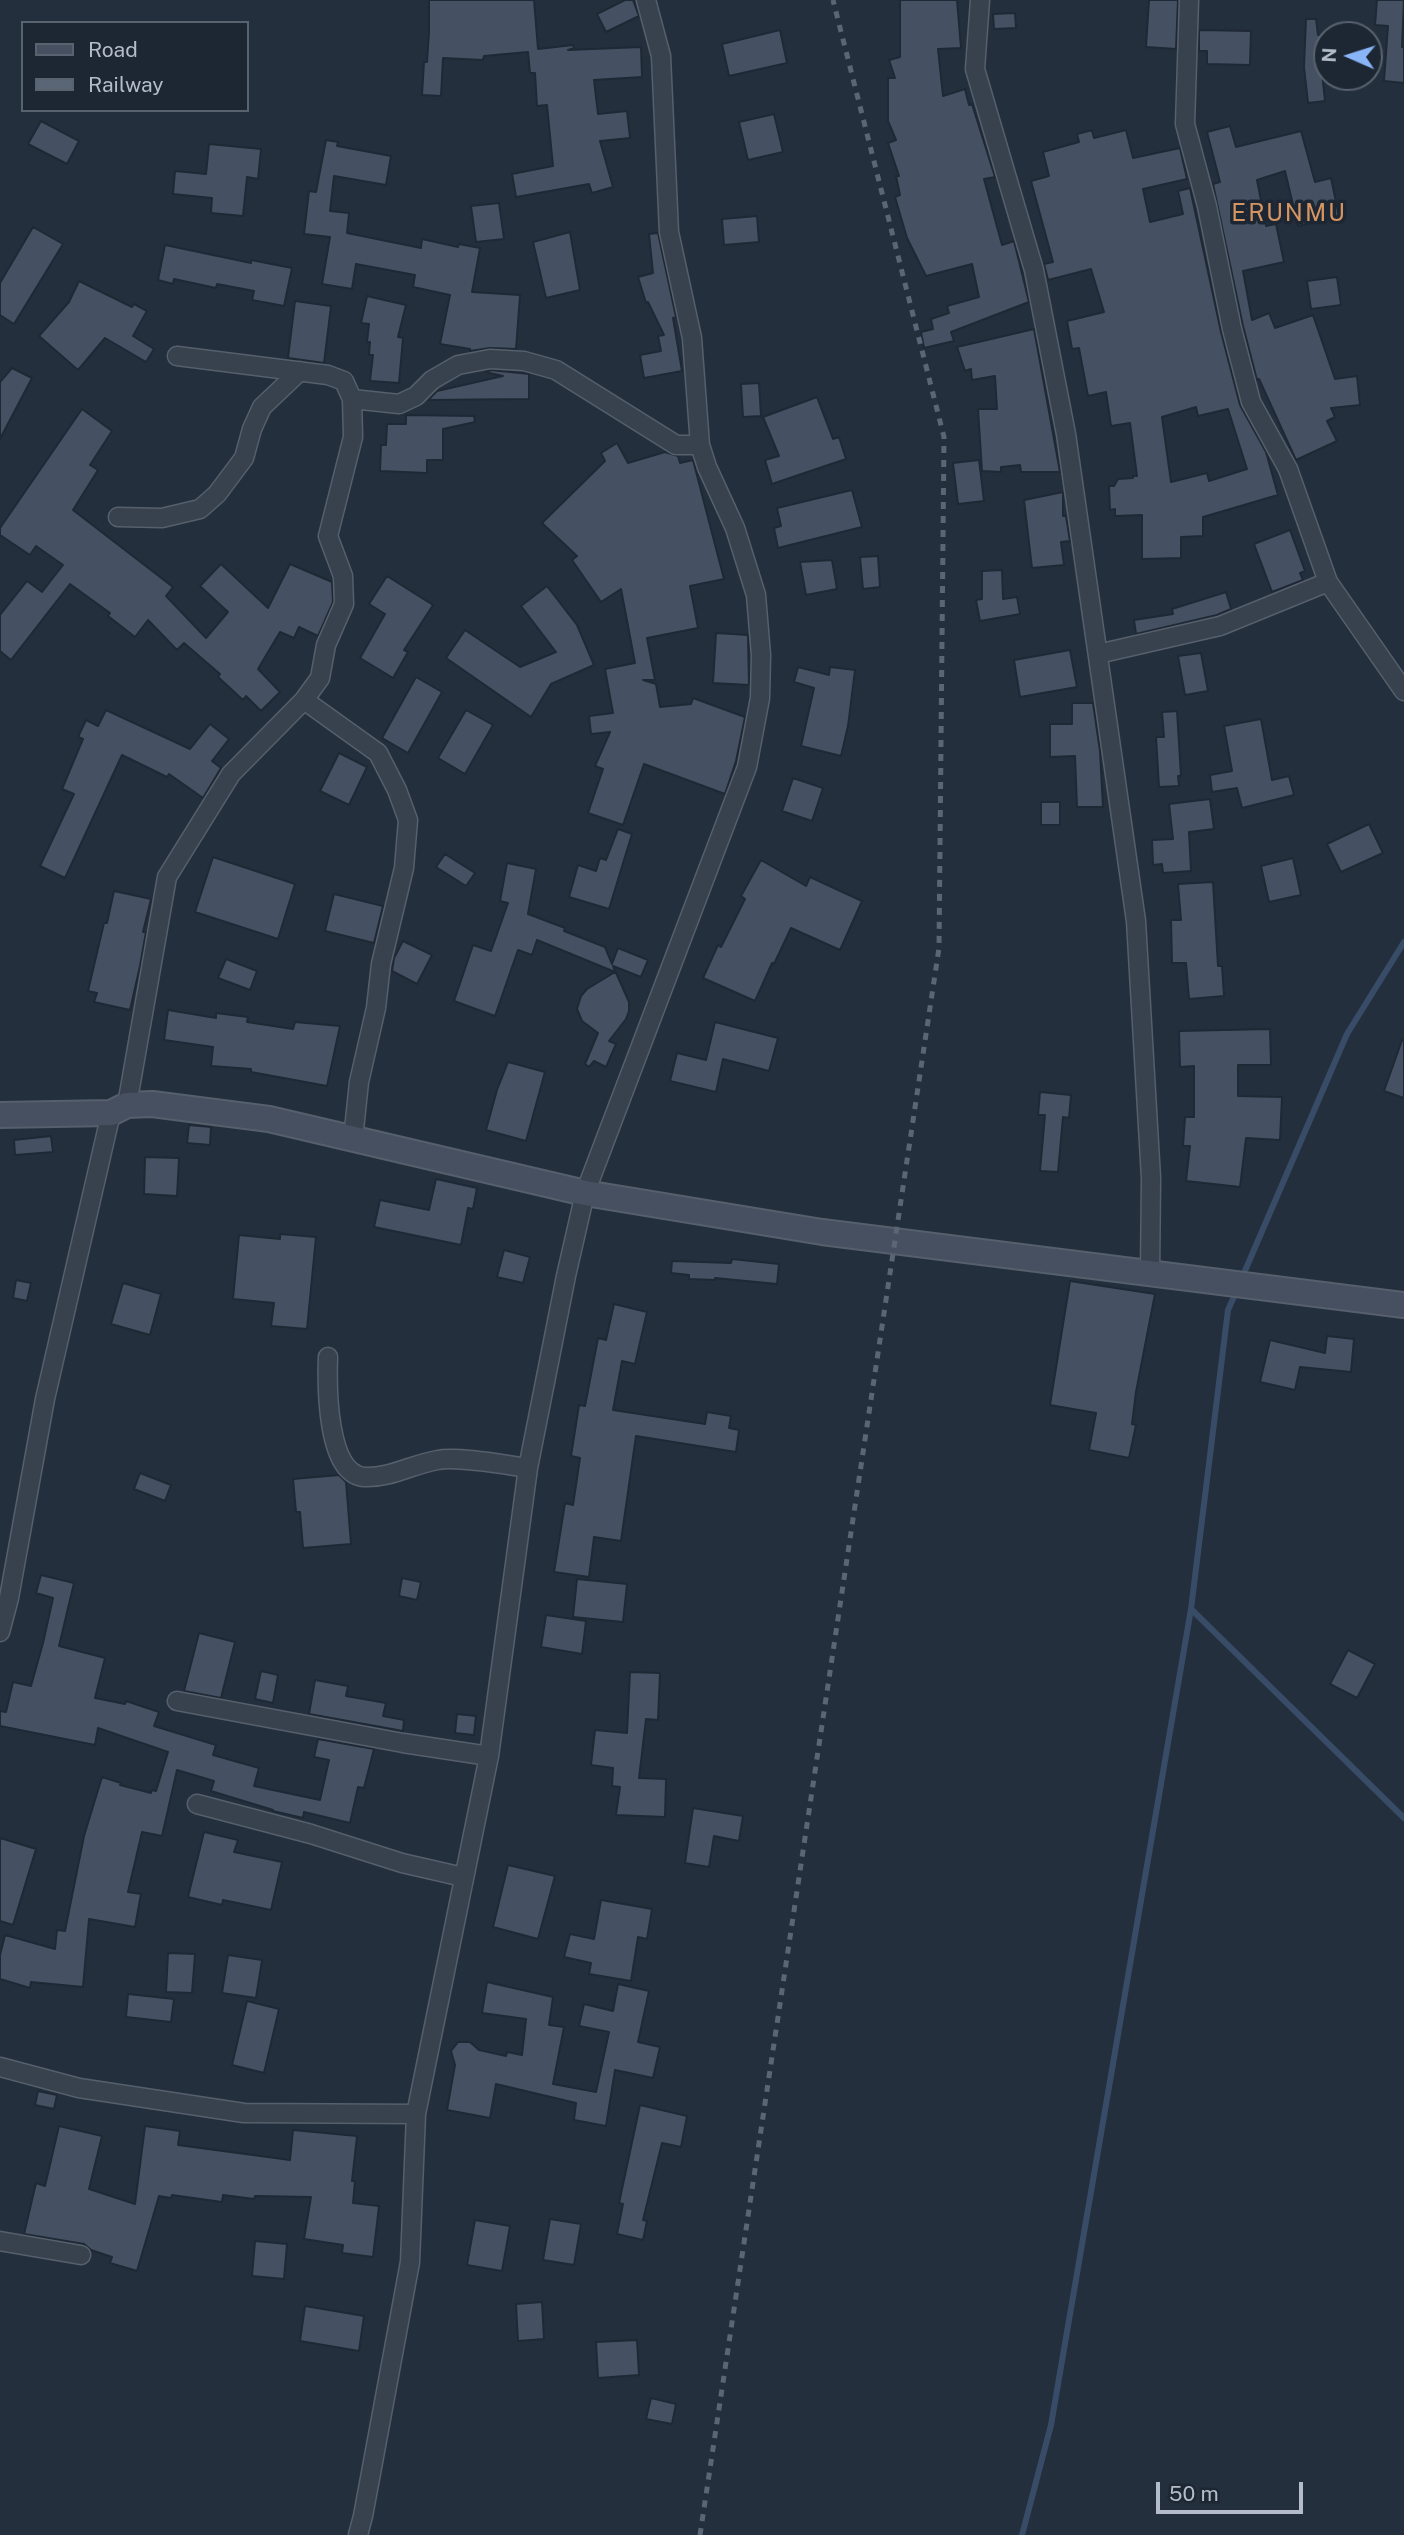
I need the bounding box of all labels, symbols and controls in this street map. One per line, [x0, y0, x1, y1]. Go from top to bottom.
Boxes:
legend [21, 21, 248, 112]
north arrow [1313, 21, 1383, 91]
text: Road [88, 37, 138, 62]
text: N [1318, 47, 1340, 63]
text: Railway [88, 72, 164, 97]
district label: ERUNMU [1232, 200, 1346, 228]
scale bar [1159, 2468, 1306, 2512]
text: 50 m [1169, 2481, 1219, 2506]

